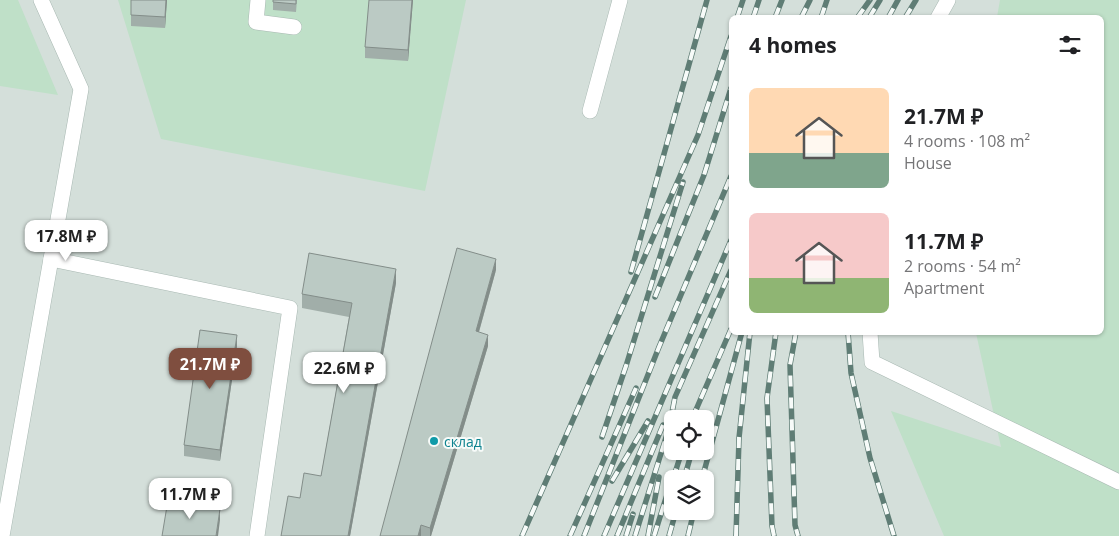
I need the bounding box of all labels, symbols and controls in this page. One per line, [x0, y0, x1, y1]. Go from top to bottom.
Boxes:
text: 4 homes [749, 31, 837, 59]
icon: filters [1056, 31, 1084, 59]
text: 21.7M ₽ [904, 102, 984, 130]
icon: home [789, 108, 849, 168]
text: 4 rooms · 108 m² [904, 130, 1030, 152]
text: House [904, 152, 952, 174]
pin: 17.8M ₽ [20, 220, 112, 262]
text: 17.8M ₽ [36, 225, 96, 247]
text: 11.7M ₽ [904, 227, 984, 255]
icon: home [789, 233, 849, 293]
text: 2 rooms · 54 m² [904, 255, 1021, 277]
text: Apartment [904, 277, 984, 299]
pin: 21.7M ₽ [164, 348, 256, 390]
pin: 22.6M ₽ [298, 352, 390, 394]
text: 21.7M ₽ [180, 353, 240, 375]
text: 22.6M ₽ [314, 357, 374, 379]
map controls [664, 410, 714, 520]
button: locate [664, 410, 714, 460]
place label: склад [444, 432, 482, 451]
marker: склад [428, 435, 440, 447]
button: layers [664, 470, 714, 520]
pin: 11.7M ₽ [144, 478, 236, 520]
text: 11.7M ₽ [160, 483, 220, 505]

